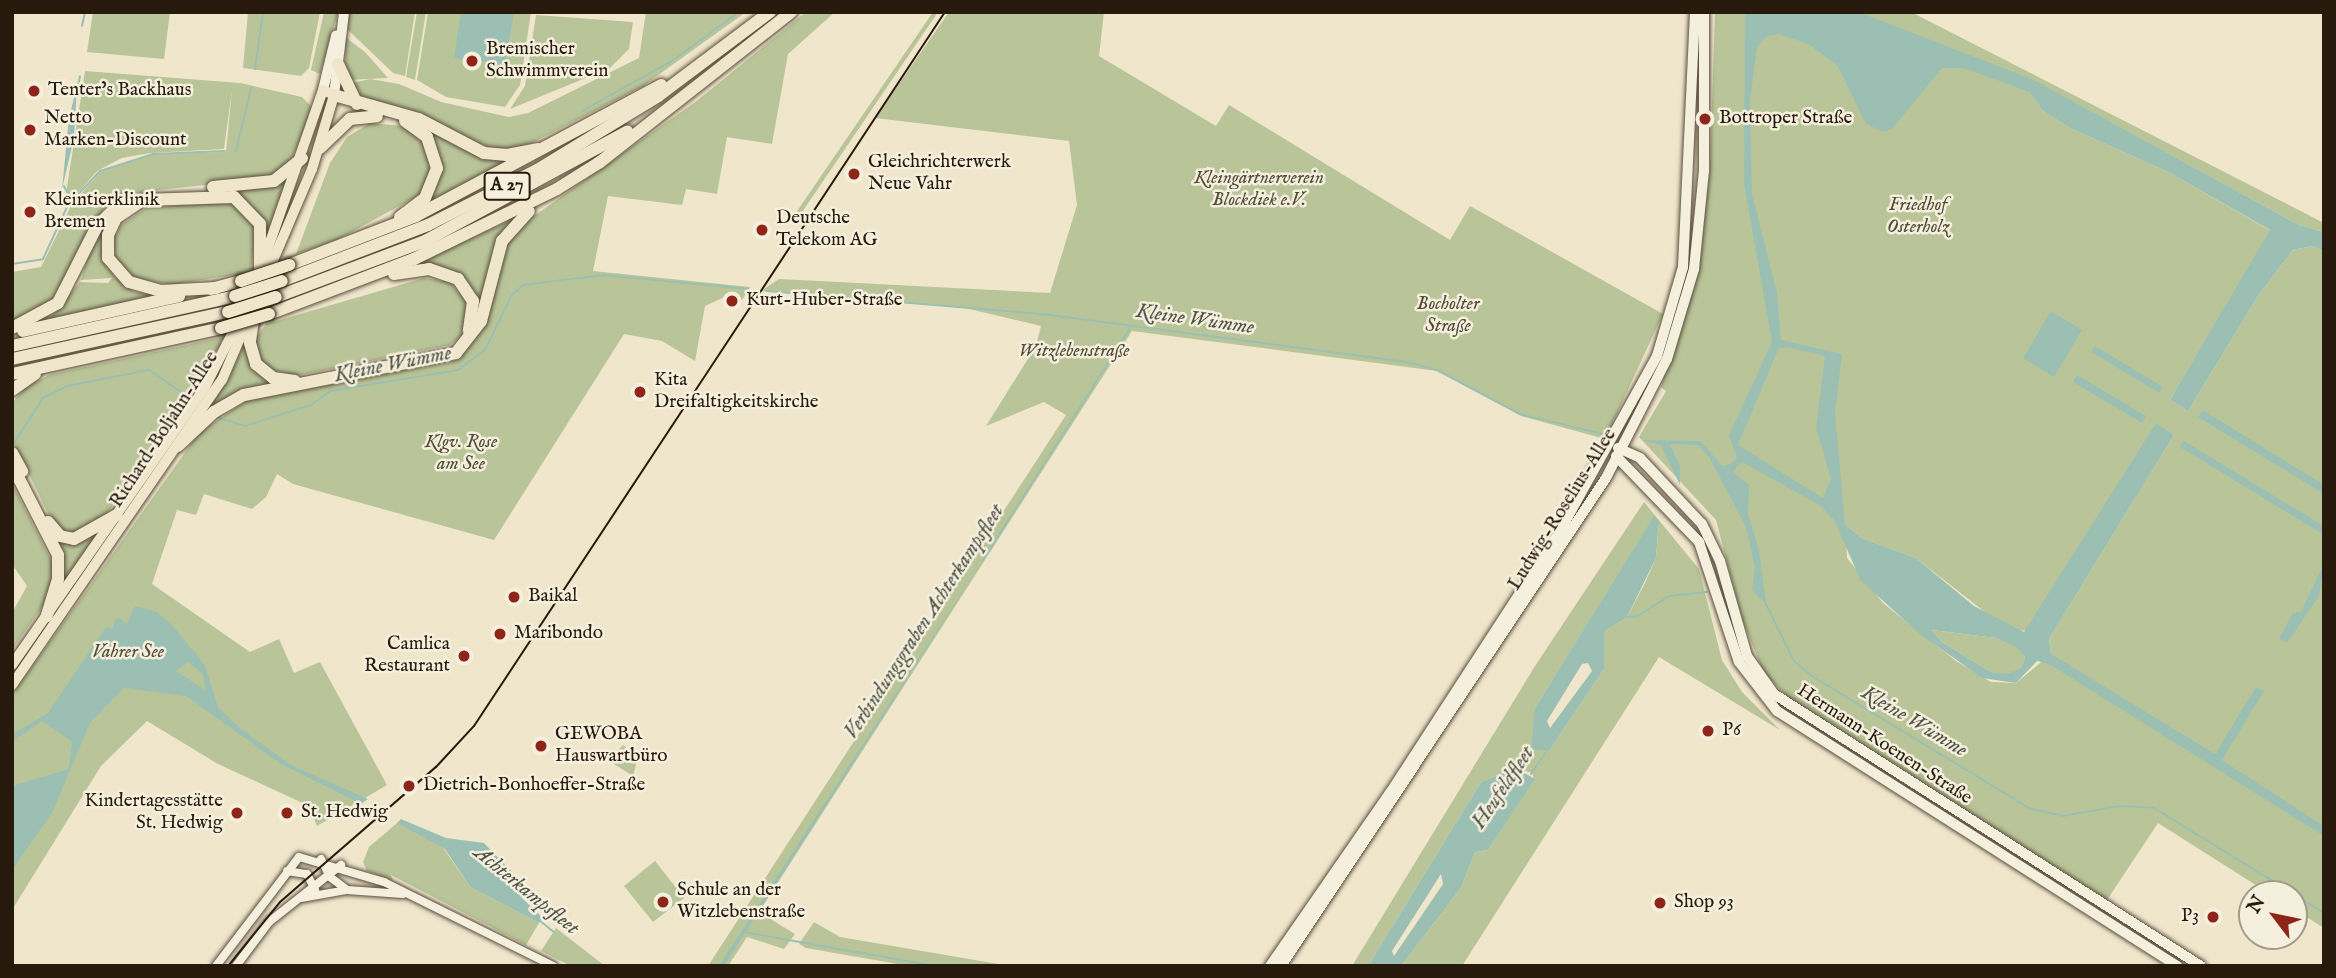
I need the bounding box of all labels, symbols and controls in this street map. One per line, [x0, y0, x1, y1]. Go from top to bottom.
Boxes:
place label: Bremischer Schwimmverein [486, 39, 608, 83]
marker: Bremischer Schwimmverein [464, 53, 480, 69]
place label: Tenter’s Backhaus [48, 80, 191, 102]
marker: Tenter’s Backhaus [26, 83, 42, 99]
place label: Netto Marken-Discount [44, 108, 186, 152]
place label: Bottroper Straße [1719, 108, 1852, 130]
marker: Bottroper Straße [1697, 111, 1713, 127]
marker: Netto Marken-Discount [22, 122, 38, 138]
place label: Gleichrichterwerk Neue Vahr [868, 152, 1011, 196]
marker: Gleichrichterwerk Neue Vahr [846, 166, 862, 182]
park label: Kleingärtnerverein Blockdiek e.V. [1194, 168, 1324, 212]
road number: A 27 [482, 172, 532, 201]
place label: Kleintierklinik Bremen [44, 190, 160, 234]
park label: Friedhof Osterholz [1887, 195, 1949, 239]
marker: Kleintierklinik Bremen [22, 204, 38, 220]
place label: Deutsche Telekom AG [776, 208, 877, 252]
marker: Deutsche Telekom AG [754, 222, 770, 238]
place label: Kurt-Huber-Straße [746, 290, 902, 312]
marker: Kurt-Huber-Straße [724, 293, 740, 309]
park label: Bocholter Straße [1417, 294, 1479, 338]
water label: Kleine Wümme [1134, 299, 1256, 341]
water label: Kleine Wümme [332, 341, 454, 389]
park label: Witzlebenstraße [1018, 341, 1130, 363]
street label: Richard-Boljahn-Allee [106, 347, 224, 513]
place label: Kita Dreifaltigkeitskirche [654, 370, 818, 414]
marker: Kita Dreifaltigkeitskirche [632, 384, 648, 400]
street label: Ludwig-Roselius-Allee [1504, 425, 1622, 595]
park label: Klgv. Rose am See [425, 432, 497, 476]
water label: Verbindungsgraben Achterkampsfleet [840, 500, 1010, 744]
place label: Baikal [528, 586, 577, 608]
marker: Baikal [506, 589, 522, 605]
place label: Maribondo [514, 623, 603, 645]
marker: Maribondo [492, 626, 508, 642]
place label: Camlica Restaurant [364, 634, 450, 678]
park label: Vahrer See [92, 642, 164, 664]
marker: Camlica Restaurant [456, 648, 472, 664]
street label: Hermann-Koenen-Straße [1792, 680, 1976, 810]
water label: Kleine Wümme [1857, 681, 1971, 763]
place label: P6 [1722, 720, 1741, 742]
marker: P6 [1700, 723, 1716, 739]
place label: GEWOBA Hauswartbüro [555, 724, 667, 768]
marker: GEWOBA Hauswartbüro [533, 738, 549, 754]
water label: Heufeldfleet [1467, 742, 1541, 834]
place label: Dietrich-Bonhoeffer-Straße [423, 775, 645, 797]
marker: Dietrich-Bonhoeffer-Straße [401, 778, 417, 794]
place label: Kindertagesstätte St. Hedwig [85, 791, 223, 835]
place label: St. Hedwig [301, 802, 388, 824]
marker: Kindertagesstätte St. Hedwig [229, 805, 245, 821]
marker: St. Hedwig [279, 805, 295, 821]
water label: Achterkampsfleet [468, 841, 584, 941]
place label: Schule an der Witzlebenstraße [677, 880, 805, 924]
north arrow [2238, 880, 2308, 950]
place label: Shop 93 [1674, 892, 1734, 914]
text: N [2242, 892, 2271, 918]
marker: Schule an der Witzlebenstraße [655, 894, 671, 910]
marker: Shop 93 [1652, 895, 1668, 911]
place label: P3 [2181, 906, 2199, 928]
marker: P3 [2205, 909, 2221, 925]

